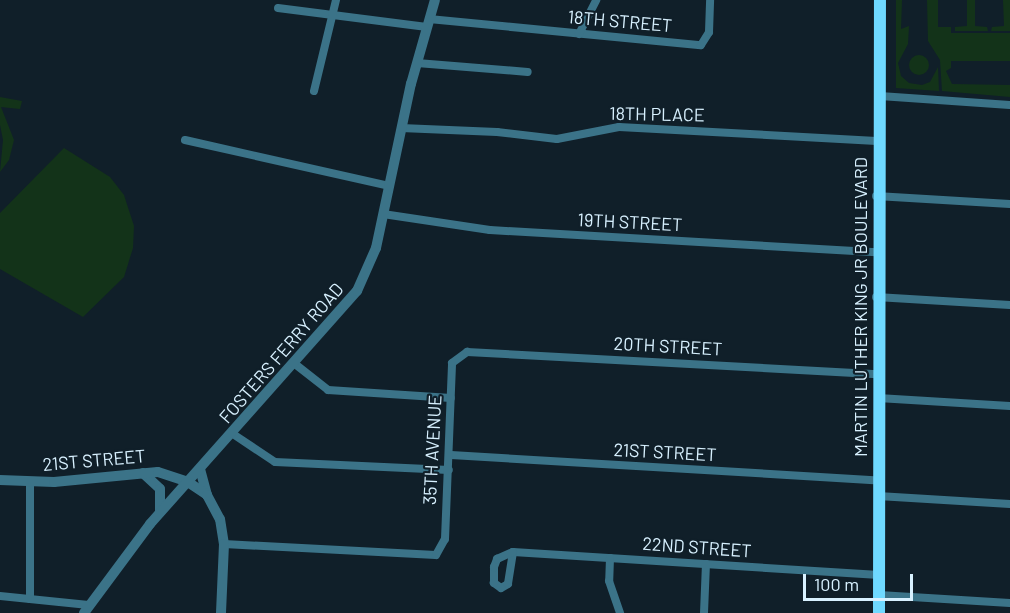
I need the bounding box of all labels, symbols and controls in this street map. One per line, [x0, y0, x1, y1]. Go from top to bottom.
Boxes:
street label: 18TH STREET [567, 6, 673, 36]
street label: 18TH PLACE [609, 102, 705, 126]
street label: MARTIN LUTHER KING JR BOULEVARD [849, 157, 871, 457]
street label: 19TH STREET [577, 208, 683, 236]
street label: FOSTERS FERRY ROAD [214, 278, 348, 428]
street label: 20TH STREET [613, 332, 723, 360]
street label: 35TH AVENUE [418, 394, 446, 506]
street label: 21ST STREET [613, 439, 717, 465]
street label: 21ST STREET [42, 445, 146, 475]
street label: 22ND STREET [642, 532, 752, 562]
scale bar [806, 562, 916, 600]
text: 100 m [814, 573, 859, 595]

